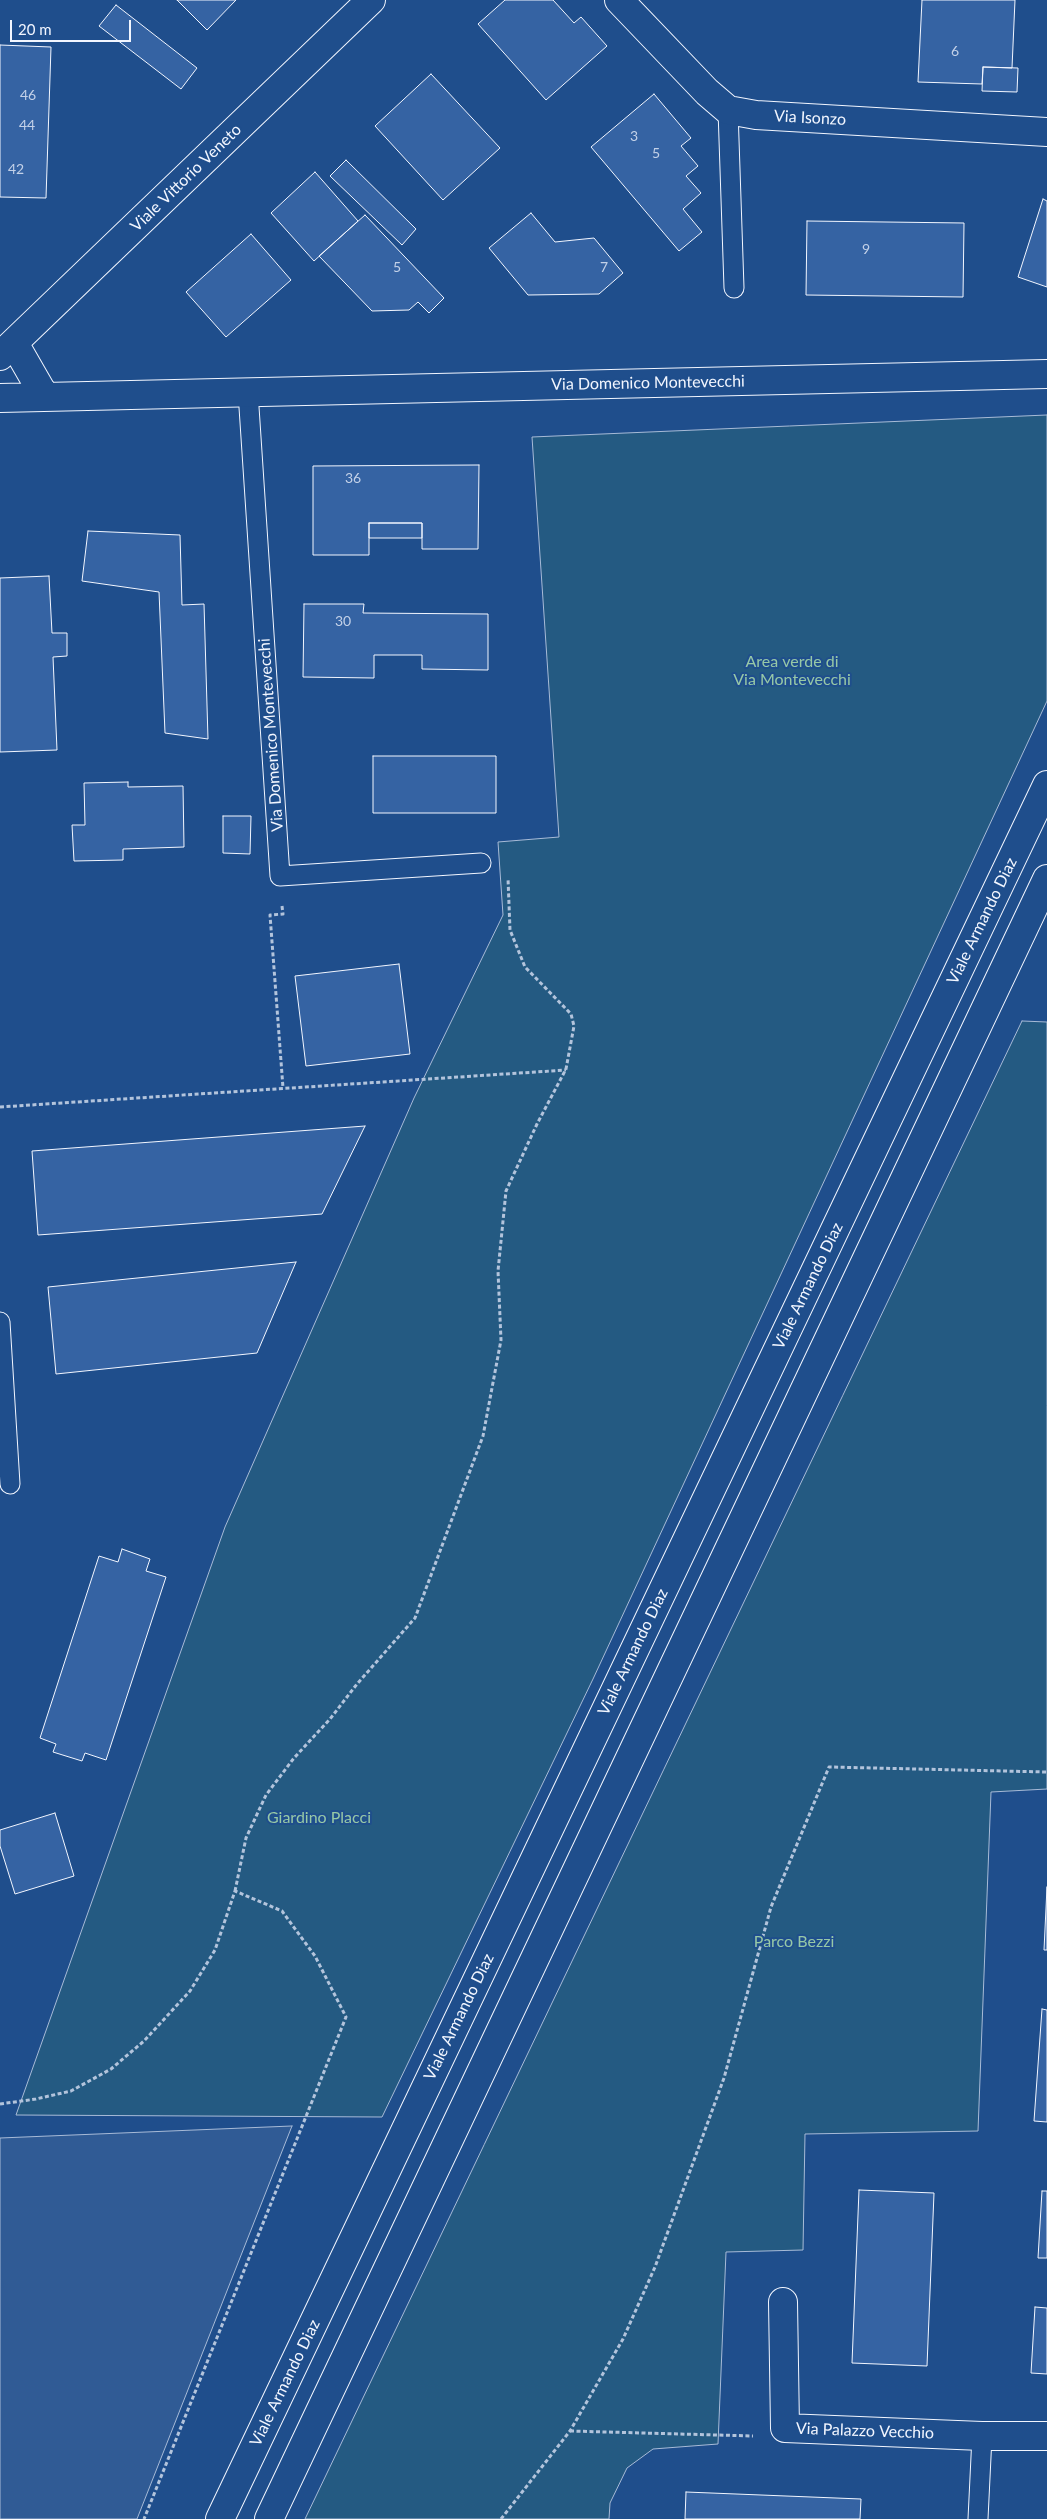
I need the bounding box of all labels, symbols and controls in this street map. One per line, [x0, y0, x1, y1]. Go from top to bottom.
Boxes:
scale bar [12, 10, 134, 42]
text: 20 m [18, 20, 52, 38]
house number: 6 [951, 43, 959, 59]
house number: 46 [20, 87, 36, 103]
street label: Via Isonzo [774, 107, 846, 129]
house number: 44 [19, 117, 35, 133]
street label: Viale Vittorio Veneto [127, 120, 245, 236]
house number: 3 [630, 128, 638, 144]
house number: 5 [652, 145, 660, 161]
house number: 42 [8, 161, 24, 177]
house number: 9 [862, 241, 870, 257]
house number: 5 [393, 259, 401, 275]
house number: 7 [600, 259, 608, 275]
street label: Via Domenico Montevecchi [551, 372, 745, 394]
house number: 36 [345, 470, 361, 486]
house number: 30 [335, 613, 351, 629]
street label: Via Domenico Montevecchi [255, 638, 287, 832]
park label: Area verde di Via Montevecchi [733, 652, 851, 690]
street label: Viale Armando Diaz [943, 854, 1021, 988]
street label: Viale Armando Diaz [769, 1219, 847, 1353]
street label: Viale Armando Diaz [594, 1585, 672, 1719]
park label: Giardino Placci [267, 1808, 371, 1828]
park label: Parco Bezzi [754, 1932, 834, 1952]
street label: Viale Armando Diaz [420, 1950, 498, 2084]
street label: Viale Armando Diaz [246, 2316, 324, 2450]
street label: Via Palazzo Vecchio [796, 2419, 934, 2443]

